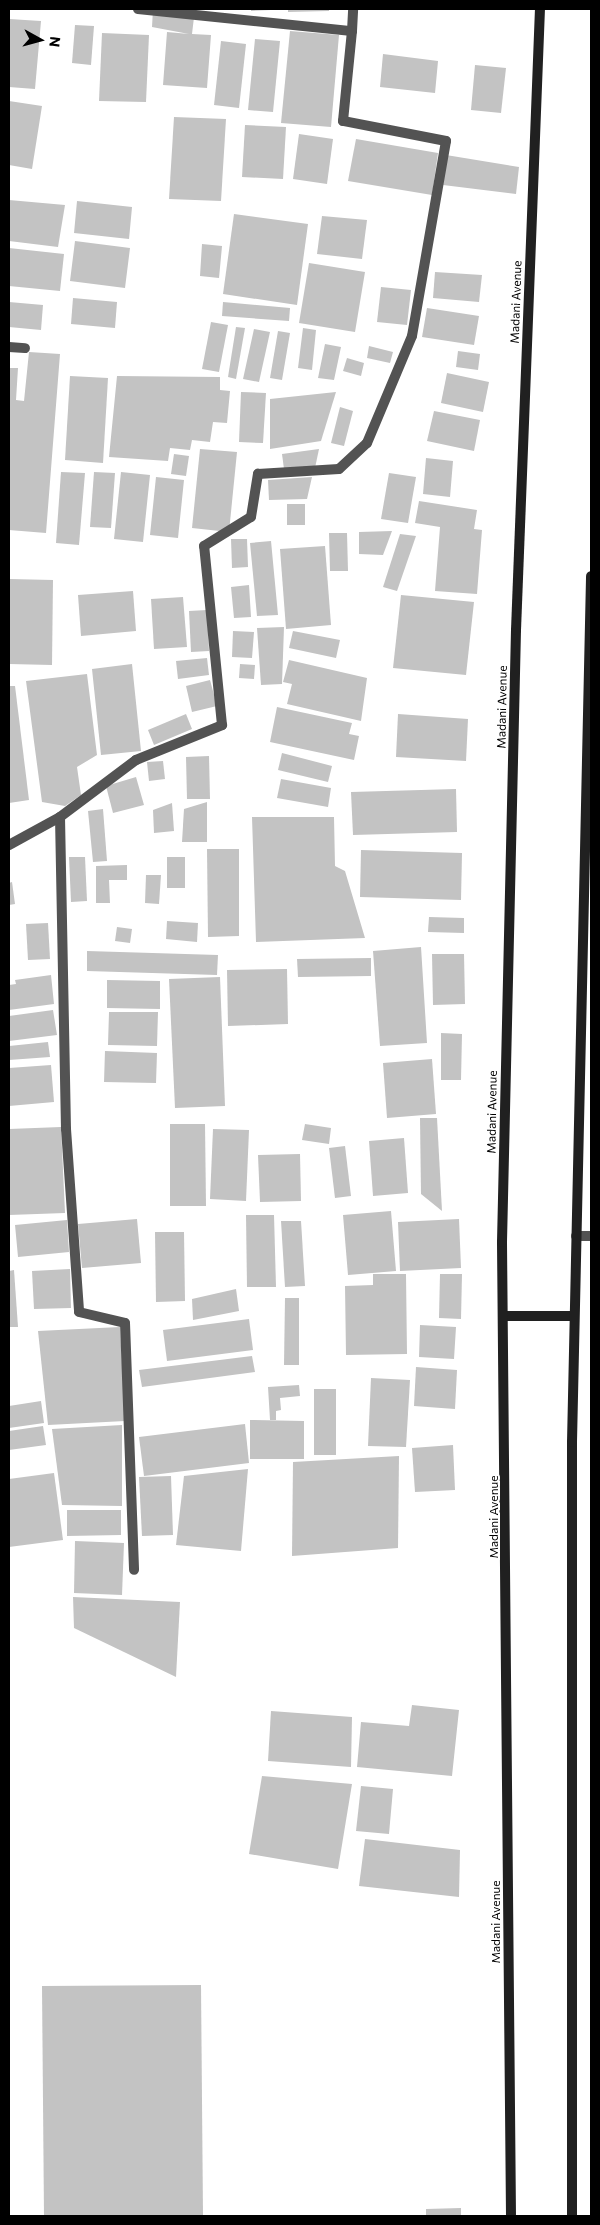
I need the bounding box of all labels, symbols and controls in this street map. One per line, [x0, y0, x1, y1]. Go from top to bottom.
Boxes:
north arrow [15, 15, 65, 65]
text: N [46, 36, 64, 48]
street label: Madani Avenue [507, 260, 525, 344]
street label: Madani Avenue [494, 665, 510, 749]
street label: Madani Avenue [484, 1070, 500, 1154]
street label: Madani Avenue [487, 1475, 501, 1559]
street label: Madani Avenue [489, 1880, 503, 1964]

